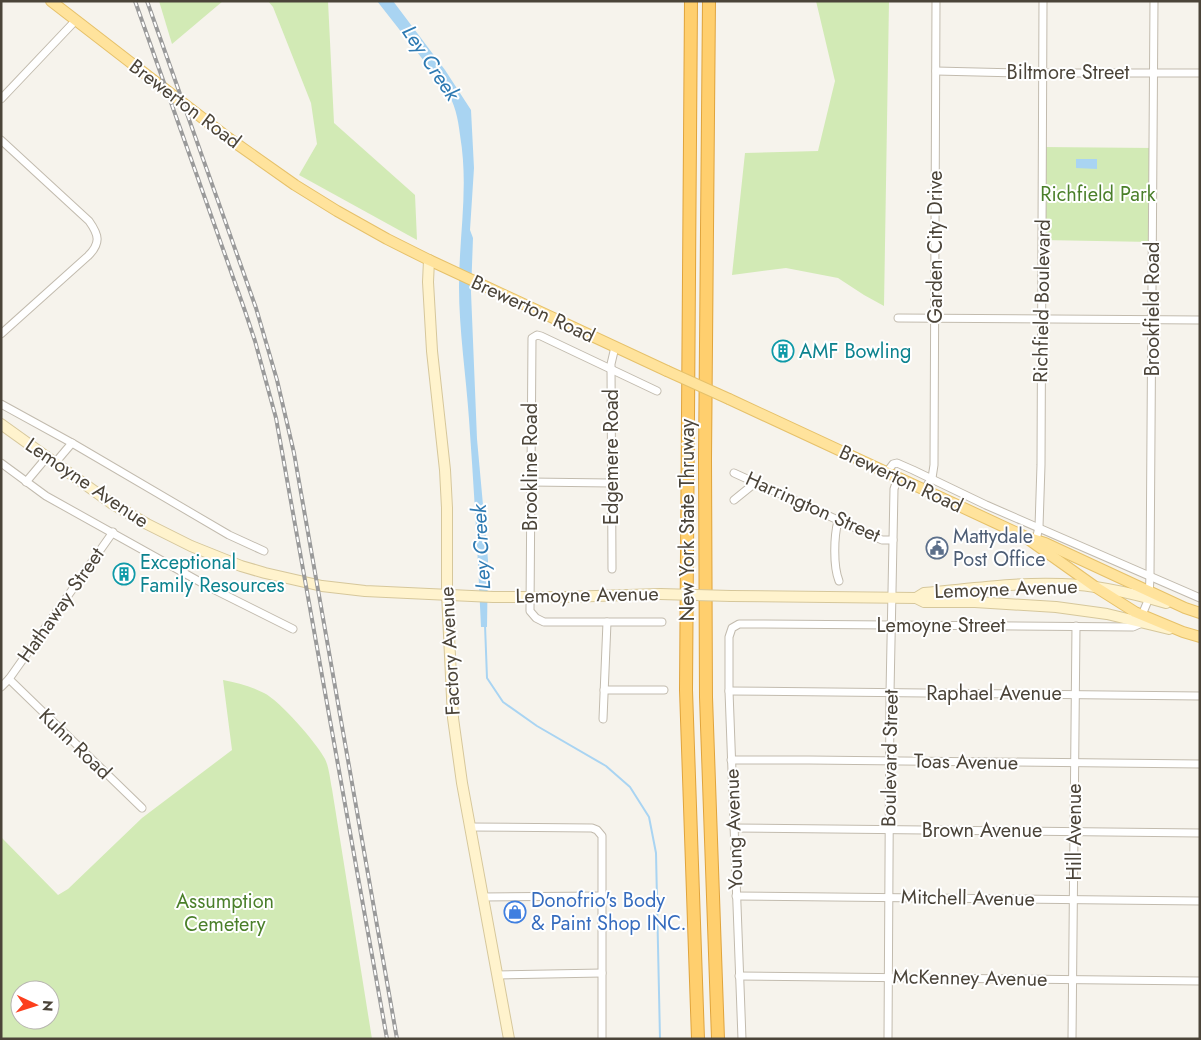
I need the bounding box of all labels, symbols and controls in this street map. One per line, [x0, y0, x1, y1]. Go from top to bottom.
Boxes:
water label: Ley Creek [395, 19, 468, 108]
street label: Brewerton Road [123, 52, 247, 156]
street label: Biltmore Street [1007, 58, 1130, 87]
street label: Garden City Drive [921, 170, 950, 324]
park label: Richfield Park [1040, 180, 1156, 209]
street label: Richfield Boulevard [1026, 219, 1058, 383]
street label: Brookfield Road [1138, 242, 1167, 376]
street label: Brewerton Road [466, 268, 600, 350]
place label: AMF Bowling [799, 337, 911, 366]
building icon: AMF Bowling [771, 339, 795, 363]
street label: Edgemere Road [597, 389, 626, 525]
street label: Brookline Road [516, 403, 545, 531]
street label: New York State Thruway [673, 419, 702, 621]
street label: Lemoyne Avenue [19, 431, 155, 535]
street label: Brewerton Road [834, 438, 968, 520]
street label: Harrington Street [741, 464, 885, 550]
water label: Ley Creek [464, 503, 498, 590]
place label: Mattydale Post Office [953, 522, 1045, 574]
public building icon: Mattydale Post Office [925, 536, 949, 560]
street label: Hathaway Street [11, 541, 112, 668]
place label: Exceptional Family Resources [140, 548, 285, 600]
building icon: Exceptional Family Resources [112, 562, 136, 586]
street label: Lemoyne Avenue [934, 572, 1078, 606]
street label: Lemoyne Avenue [515, 579, 659, 611]
street label: Factory Avenue [432, 586, 468, 716]
street label: Lemoyne Street [877, 611, 1006, 640]
street label: Raphael Avenue [926, 679, 1062, 708]
street label: Boulevard Street [874, 689, 906, 827]
street label: Kuhn Road [32, 702, 118, 786]
street label: Toas Avenue [914, 747, 1018, 777]
street label: Young Avenue [717, 768, 751, 890]
street label: Hill Avenue [1060, 784, 1089, 881]
street label: Brown Avenue [922, 816, 1042, 845]
street label: Mitchell Avenue [901, 882, 1035, 914]
place label: Donofrio's Body & Paint Shop INC. [531, 886, 687, 938]
park label: Assumption Cemetery [176, 887, 274, 939]
shop icon: Donofrio's Body & Paint Shop INC. [503, 900, 527, 924]
street label: McKenney Avenue [892, 962, 1048, 994]
north arrow [10, 980, 60, 1030]
text: N [38, 1000, 58, 1012]

